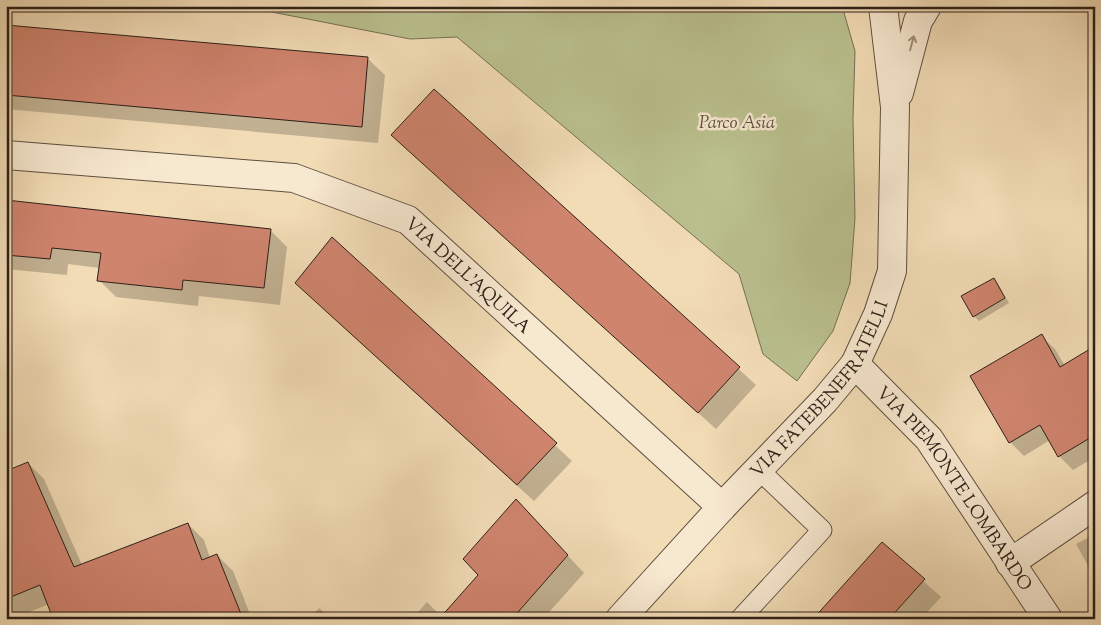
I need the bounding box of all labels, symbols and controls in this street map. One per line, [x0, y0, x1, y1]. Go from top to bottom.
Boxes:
one-way arrow [908, 35, 918, 51]
park label: Parco Asia [699, 111, 775, 137]
street label: VIA DELL'AQUILA [398, 212, 536, 341]
street label: VIA FATEBENEFRATELLI [745, 298, 897, 485]
street label: VIA PIEMONTE LOMBARDO [869, 381, 1037, 597]

